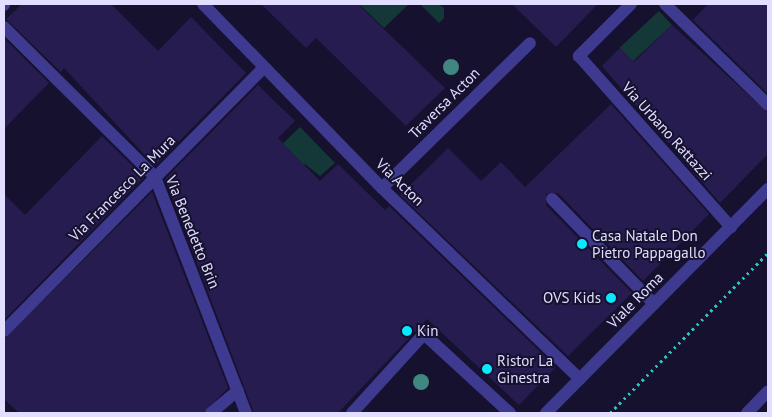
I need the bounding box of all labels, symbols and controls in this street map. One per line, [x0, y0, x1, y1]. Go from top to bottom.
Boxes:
street label: Traversa Acton [405, 64, 483, 142]
street label: Via Urbano Rattazzi [618, 78, 716, 184]
street label: Via Francesco La Mura [65, 131, 179, 245]
street label: Via Acton [372, 155, 428, 209]
street label: Via Benedetto Brin [162, 173, 224, 291]
place label: Casa Natale Don Pietro Pappagallo [592, 226, 706, 261]
marker: Casa Natale Don Pietro Pappagallo [576, 238, 588, 250]
street label: Viale Roma [603, 268, 667, 332]
place label: OVS Kids [543, 289, 601, 307]
marker: OVS Kids [605, 292, 617, 304]
place label: Kin [417, 322, 438, 340]
marker: Kin [401, 325, 413, 337]
place label: Ristor La Ginestra [497, 351, 553, 386]
marker: Ristor La Ginestra [481, 363, 493, 375]

